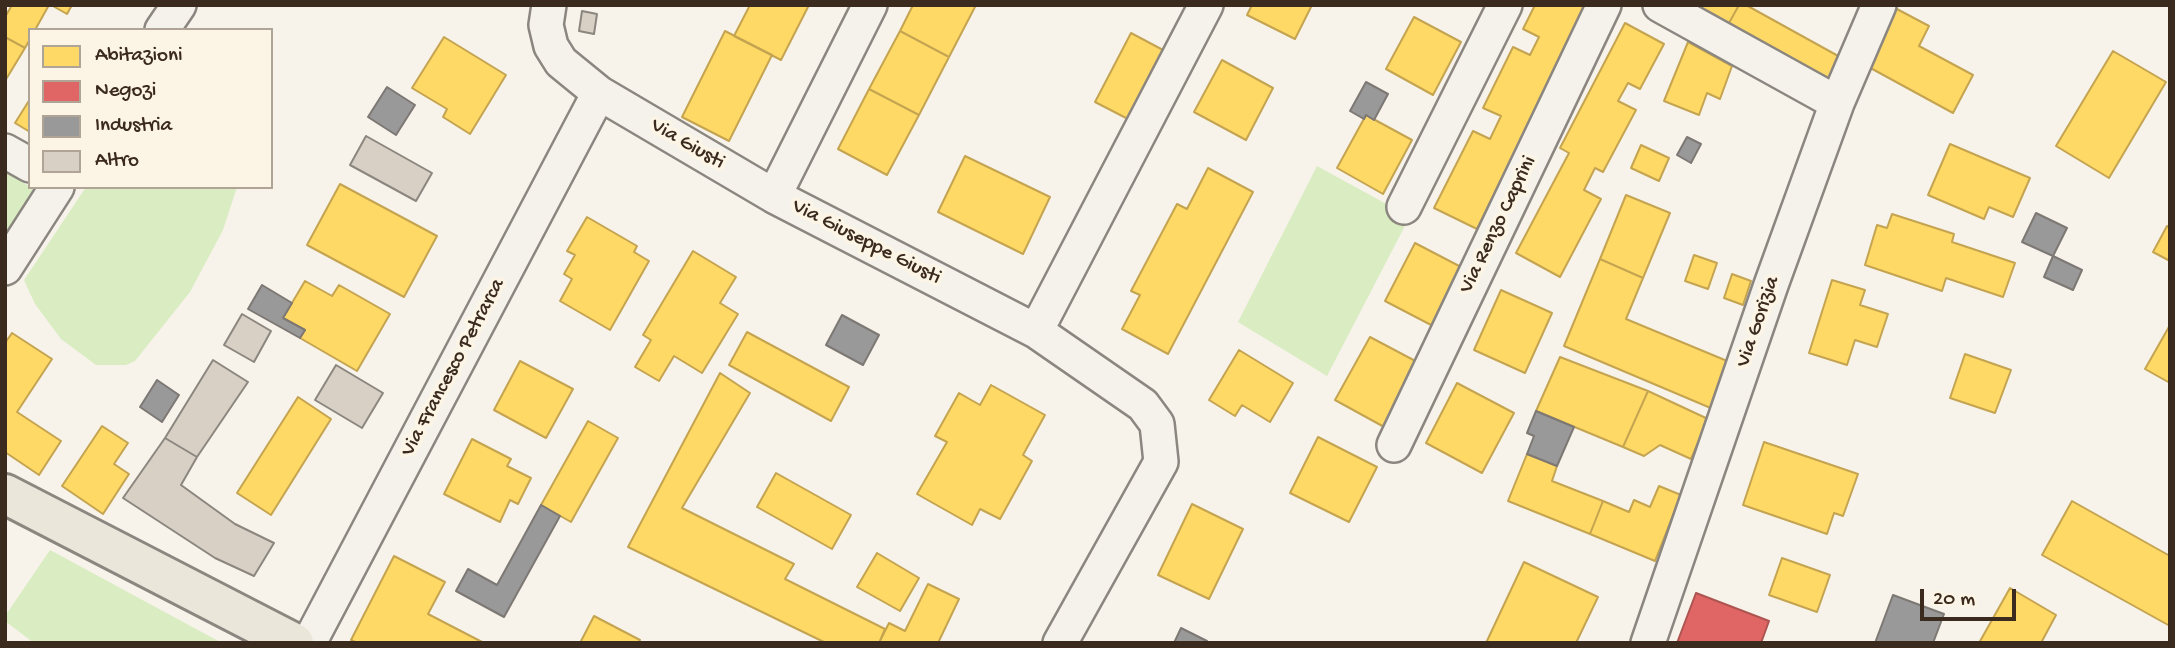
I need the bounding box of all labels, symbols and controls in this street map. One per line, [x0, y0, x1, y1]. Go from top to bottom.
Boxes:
legend [28, 28, 273, 189]
text: Abitazioni [95, 44, 183, 69]
text: Negozi [95, 79, 156, 104]
text: Industria [95, 114, 172, 139]
street label: Via Giusti [645, 114, 729, 176]
text: Altro [95, 149, 139, 174]
street label: Via Renzo Caprini [1455, 152, 1543, 298]
street label: Via Giuseppe Giusti [787, 195, 945, 291]
street label: Via Gorizia [1732, 273, 1786, 371]
street label: Via Francesco Petrarca [396, 275, 512, 461]
scale bar [1923, 574, 2019, 618]
text: 20 m [1933, 588, 1975, 613]

